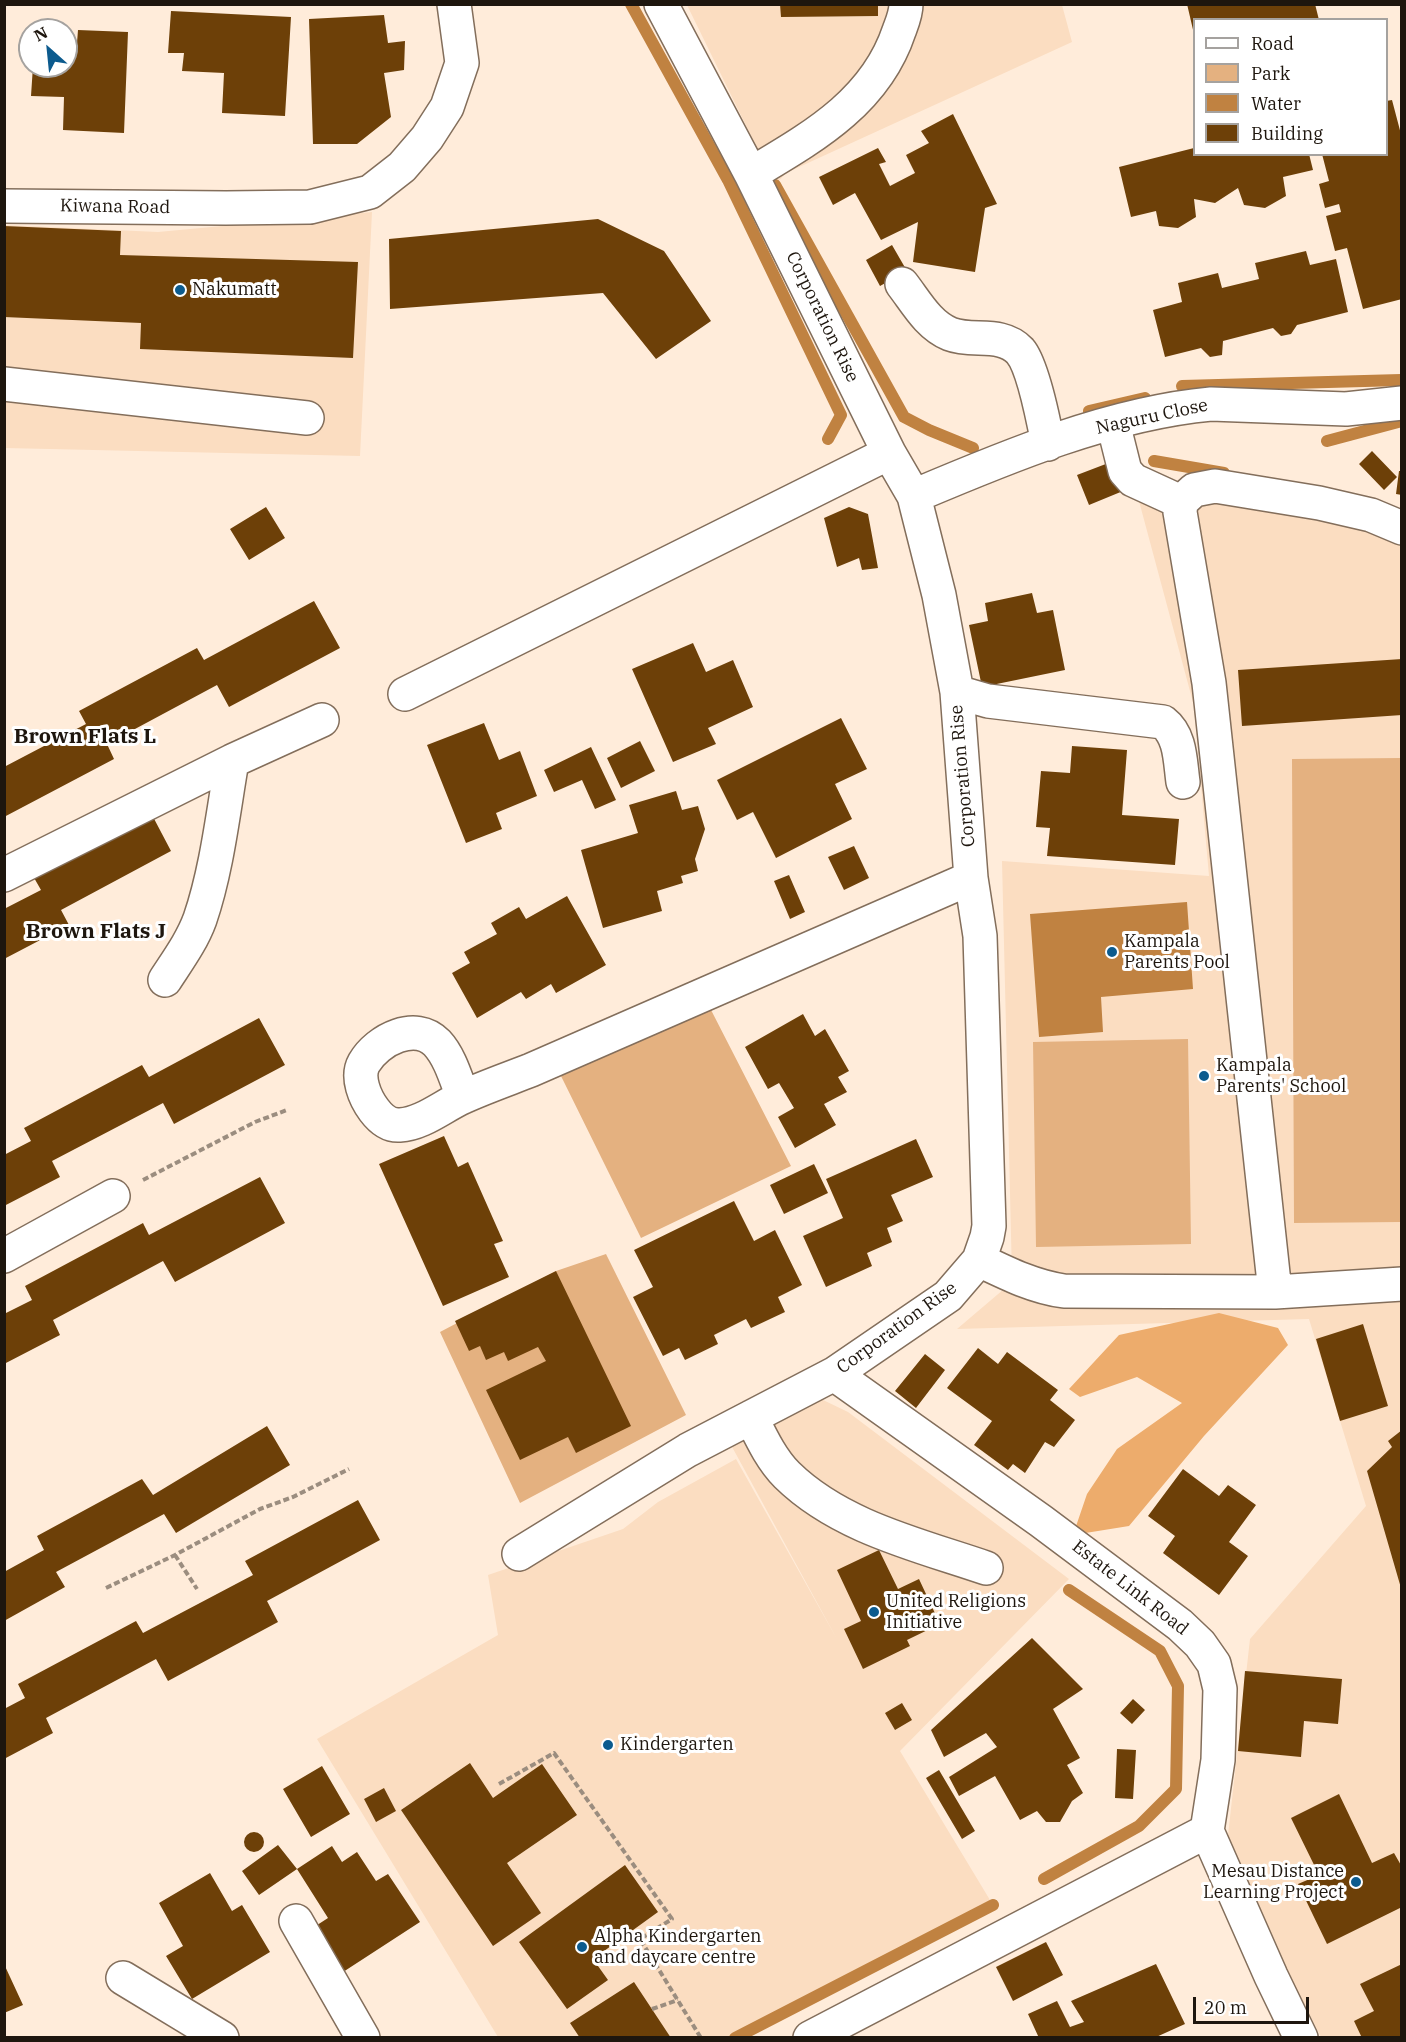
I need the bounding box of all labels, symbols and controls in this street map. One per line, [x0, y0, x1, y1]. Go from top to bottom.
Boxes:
north arrow [18, 18, 78, 78]
legend [1193, 18, 1388, 156]
text: N [31, 22, 51, 46]
text: Road [1251, 32, 1294, 55]
text: Park [1251, 62, 1290, 85]
text: Water [1251, 92, 1301, 115]
text: Building [1251, 122, 1323, 145]
street label: Kiwana Road [60, 195, 170, 219]
street label: Corporation Rise [781, 248, 863, 386]
place label: Nakumatt [192, 279, 277, 301]
marker: Nakumatt [173, 283, 187, 297]
street label: Naguru Close [1094, 395, 1210, 439]
street label: Corporation Rise [946, 704, 980, 848]
district label: Brown Flats L [14, 724, 156, 750]
district label: Brown Flats J [26, 919, 166, 945]
place label: Kampala Parents Pool [1124, 931, 1230, 974]
marker: Kampala Parents Pool [1105, 945, 1119, 959]
place label: Kampala Parents' School [1216, 1055, 1346, 1098]
marker: Kampala Parents' School [1197, 1069, 1211, 1083]
street label: Corporation Rise [833, 1277, 961, 1379]
street label: Estate Link Road [1067, 1536, 1193, 1640]
place label: United Religions Initiative [886, 1591, 1026, 1634]
marker: United Religions Initiative [867, 1605, 881, 1619]
place label: Kindergarten [620, 1734, 734, 1756]
marker: Kindergarten [601, 1738, 615, 1752]
place label: Mesau Distance Learning Project [1203, 1861, 1344, 1904]
marker: Mesau Distance Learning Project [1349, 1875, 1363, 1889]
place label: Alpha Kindergarten and daycare centre [594, 1926, 762, 1968]
marker: Alpha Kindergarten and daycare centre [575, 1940, 589, 1954]
scale bar [1196, 1985, 1312, 2023]
text: 20 m [1204, 1996, 1247, 2019]

